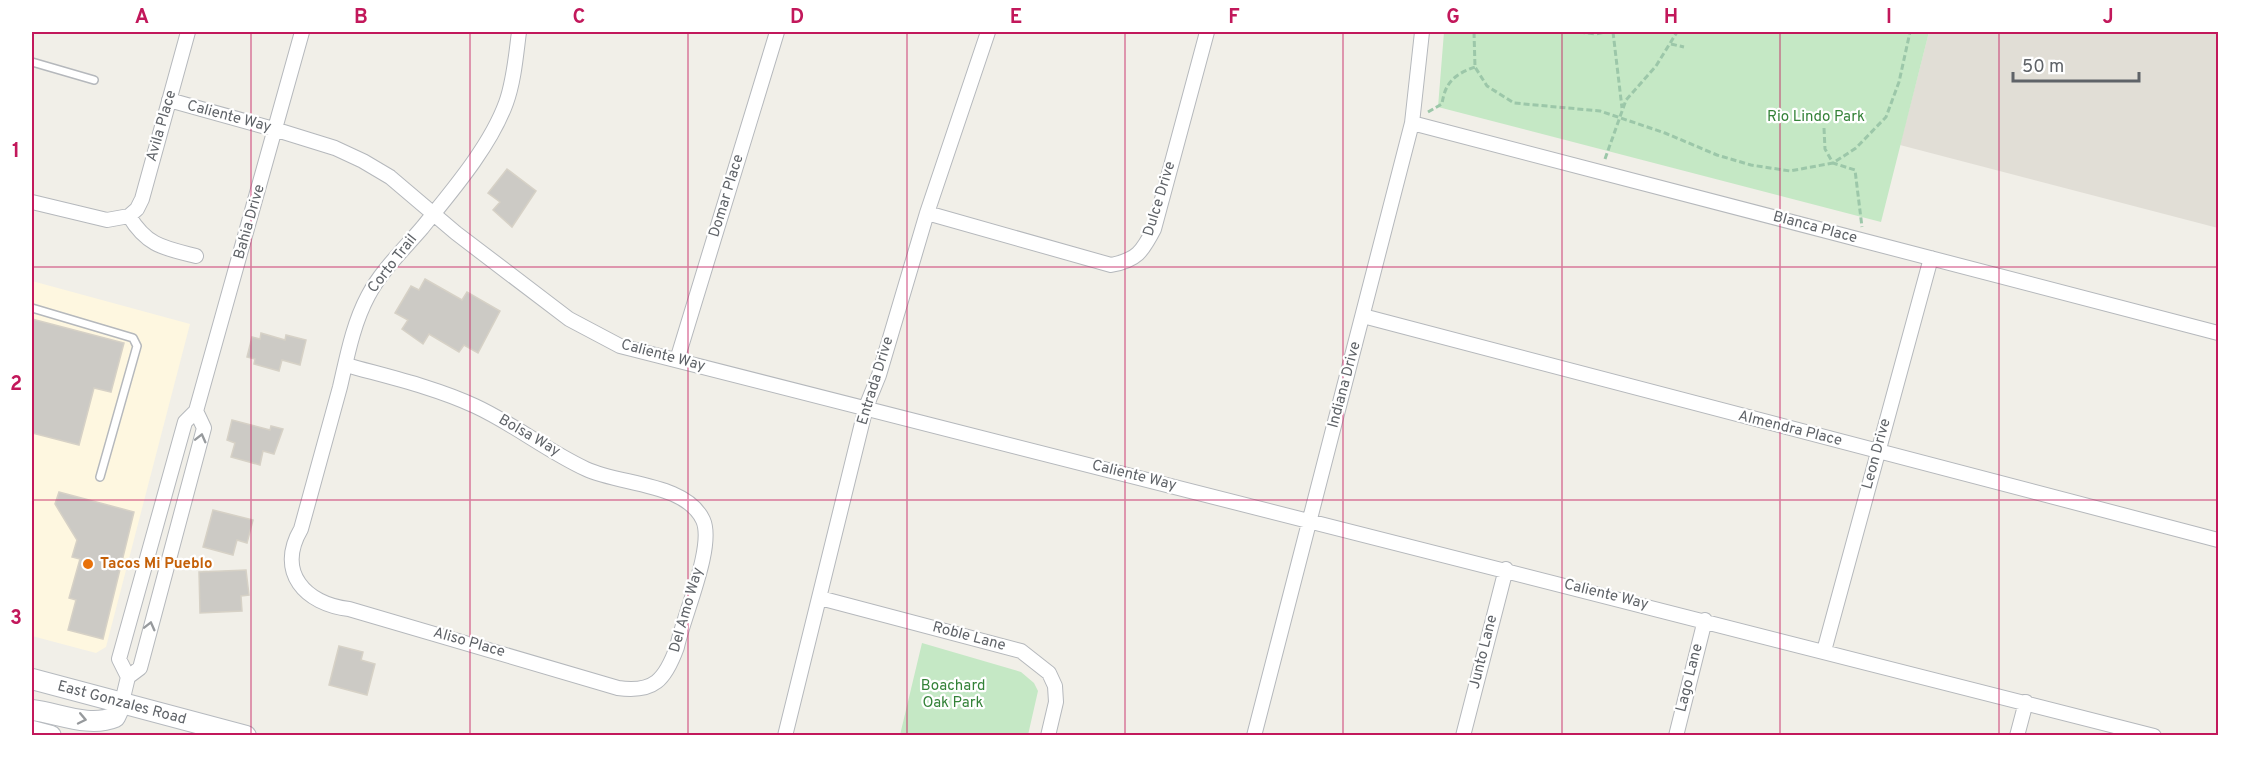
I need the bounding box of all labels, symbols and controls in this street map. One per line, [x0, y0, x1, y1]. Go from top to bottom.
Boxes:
text: A [135, 5, 149, 31]
text: B [354, 5, 368, 31]
text: C [573, 5, 585, 31]
text: D [790, 5, 804, 31]
text: E [1010, 5, 1022, 31]
text: F [1228, 5, 1240, 31]
text: G [1446, 5, 1460, 31]
text: H [1664, 5, 1678, 31]
text: I [1886, 5, 1892, 31]
text: J [2102, 5, 2114, 31]
scale bar [2013, 45, 2139, 83]
text: 50 m [2022, 56, 2064, 79]
street label: Avila Place [143, 88, 181, 164]
street label: Caliente Way [185, 97, 273, 137]
park label: Rio Lindo Park [1767, 108, 1865, 127]
text: 1 [12, 139, 20, 165]
street label: Domar Place [705, 152, 749, 240]
street label: Dulce Drive [1140, 159, 1180, 239]
street label: Bahia Drive [230, 182, 270, 262]
street label: Blanca Place [1771, 208, 1859, 248]
street label: Corto Trail [364, 231, 422, 297]
street label: Entrada Drive [854, 335, 898, 427]
street label: Caliente Way [619, 336, 707, 376]
street label: Indiana Drive [1324, 340, 1366, 430]
text: 2 [10, 372, 22, 398]
street label: Almendra Place [1736, 407, 1844, 451]
street label: Bolsa Way [495, 411, 563, 461]
street label: Leon Drive [1858, 417, 1896, 491]
one-way arrow [194, 433, 206, 444]
street label: Caliente Way [1090, 456, 1178, 496]
place label: Tacos Mi Pueblo [100, 555, 212, 574]
marker: Tacos Mi Pueblo [81, 557, 95, 571]
street label: Del Amo Way [666, 565, 708, 655]
street label: Caliente Way [1562, 575, 1650, 615]
text: 3 [10, 606, 22, 632]
street label: Junto Lane [1466, 613, 1502, 691]
street label: Roble Lane [930, 618, 1008, 656]
one-way arrow [143, 621, 156, 631]
street label: Aliso Place [431, 624, 507, 662]
street label: Lago Lane [1672, 642, 1708, 714]
street label: East Gonzales Road [55, 677, 188, 729]
park label: Boachard Oak Park [921, 677, 985, 713]
one-way arrow [76, 712, 86, 725]

